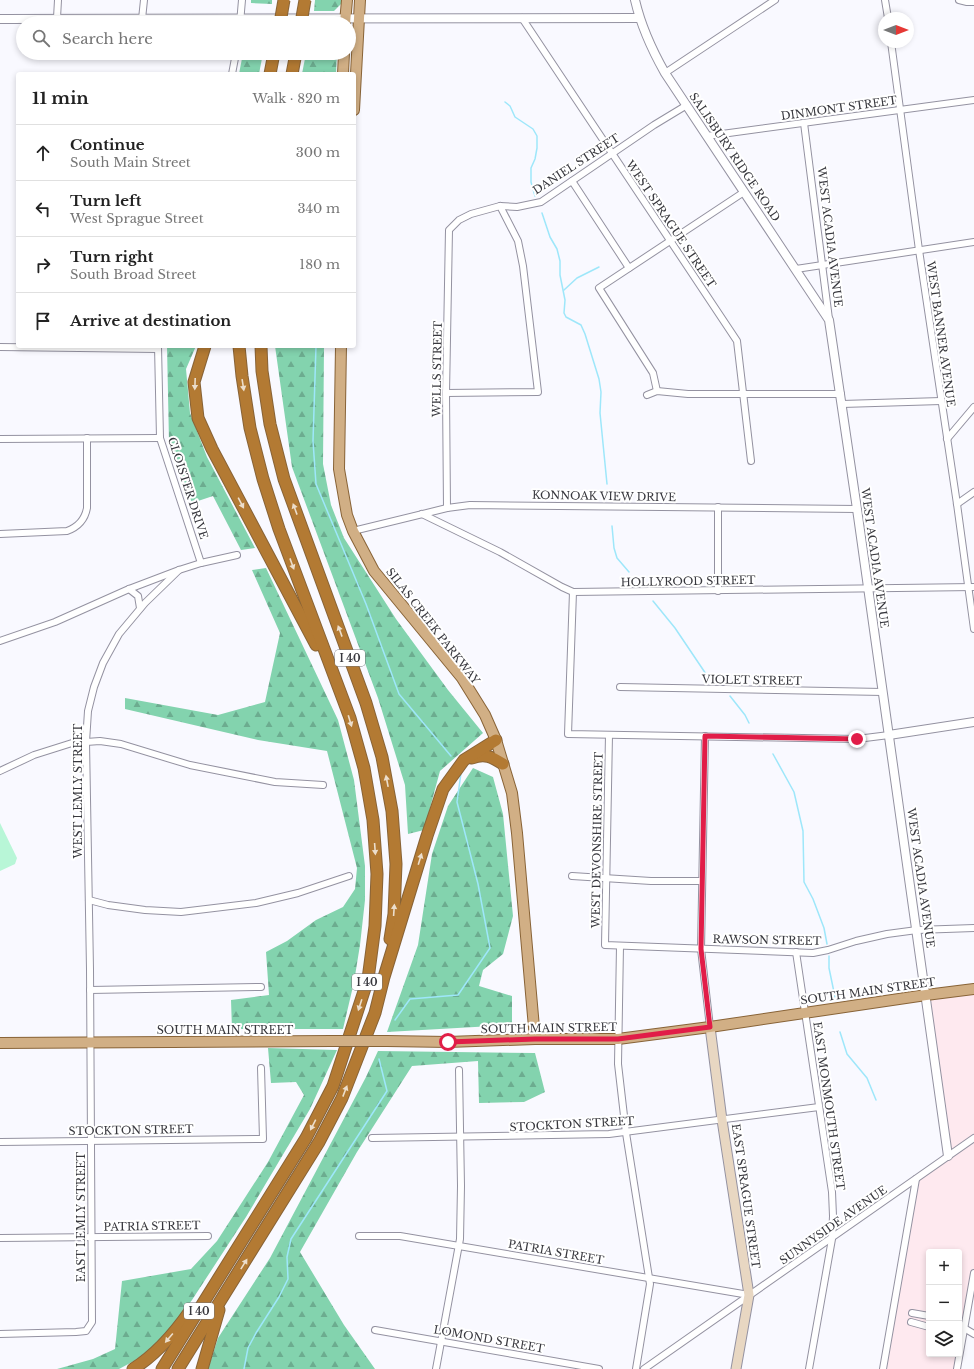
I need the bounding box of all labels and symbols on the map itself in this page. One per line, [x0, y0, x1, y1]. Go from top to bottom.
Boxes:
north arrow [878, 12, 914, 48]
street label: SALISBURY RIDGE ROAD [687, 90, 784, 224]
street label: DINMONT STREET [780, 93, 898, 123]
street label: DANIEL STREET [530, 131, 622, 197]
street label: WEST SPRAGUE STREET [623, 157, 719, 291]
street label: WEST ACADIA AVENUE [814, 165, 846, 308]
street label: WEST BANNER AVENUE [924, 259, 958, 408]
street label: WELLS STREET [429, 320, 445, 418]
one-way arrow [192, 377, 199, 390]
one-way arrow [240, 379, 246, 391]
street label: CLOISTER DRIVE [165, 435, 211, 541]
street label: WEST ACADIA AVENUE [858, 486, 892, 629]
street label: KONNOAK VIEW DRIVE [532, 488, 676, 504]
one-way arrow [237, 498, 244, 509]
one-way arrow [291, 502, 297, 514]
one-way arrow [289, 558, 295, 570]
street label: SILAS CREEK PARKWAY [383, 565, 483, 688]
street label: HOLLYROOD STREET [620, 573, 756, 589]
one-way arrow [336, 624, 342, 636]
road number: I 40 [335, 650, 365, 666]
street label: VIOLET STREET [701, 672, 802, 688]
one-way arrow [347, 716, 353, 728]
street label: WEST LEMLY STREET [71, 723, 85, 859]
route end [848, 730, 866, 748]
street label: WEST DEVONSHIRE STREET [588, 751, 606, 929]
one-way arrow [383, 775, 389, 787]
street label: WEST ACADIA AVENUE [904, 806, 938, 949]
one-way arrow [371, 842, 378, 855]
one-way arrow [417, 853, 423, 865]
one-way arrow [390, 904, 397, 917]
street label: RAWSON STREET [712, 932, 822, 948]
road number: I 40 [352, 974, 382, 990]
street label: SOUTH MAIN STREET [799, 975, 937, 1007]
one-way arrow [357, 999, 363, 1011]
street label: SOUTH MAIN STREET [481, 1020, 617, 1036]
street label: EAST MONMOUTH STREET [810, 1021, 848, 1191]
street label: SOUTH MAIN STREET [157, 1023, 293, 1037]
route start [439, 1033, 457, 1051]
one-way arrow [342, 1085, 348, 1097]
street label: STOCKTON STREET [509, 1114, 635, 1134]
one-way arrow [310, 1120, 316, 1131]
street label: STOCKTON STREET [68, 1122, 194, 1138]
street label: EAST SPRAGUE STREET [729, 1123, 763, 1270]
street label: EAST LEMLY STREET [74, 1152, 88, 1282]
street label: SUNNYSIDE AVENUE [777, 1183, 889, 1267]
street label: PATRIA STREET [103, 1218, 201, 1234]
street label: PATRIA STREET [507, 1237, 605, 1267]
one-way arrow [240, 1259, 248, 1269]
road number: I 40 [184, 1303, 214, 1319]
street label: LOMOND STREET [432, 1322, 546, 1356]
one-way arrow [165, 1333, 174, 1344]

